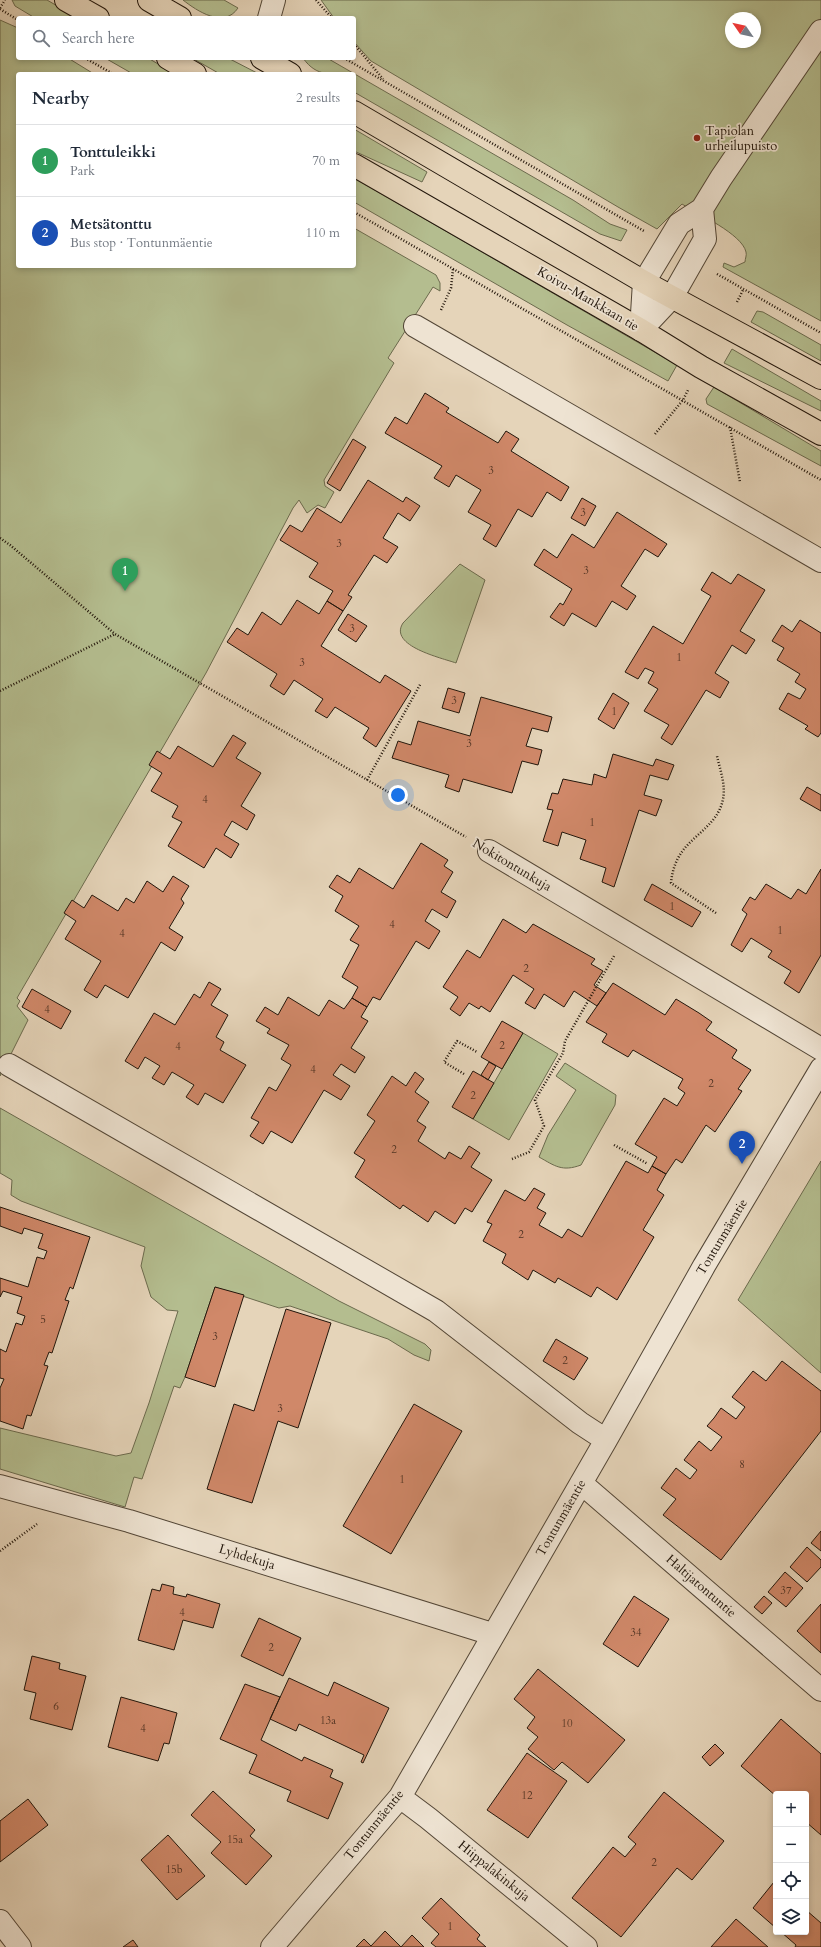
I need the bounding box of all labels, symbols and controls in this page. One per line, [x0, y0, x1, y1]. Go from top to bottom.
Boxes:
north arrow [725, 12, 761, 48]
search box [16, 16, 356, 60]
icon: search [30, 27, 52, 49]
text: Search here [62, 28, 135, 48]
text: Nearby [32, 87, 89, 110]
text: 2 results [296, 89, 340, 107]
place label: Tapiolan urheilupuisto [705, 122, 777, 155]
marker: Tapiolan urheilupuisto [692, 133, 702, 143]
text: Tonttuleikki [70, 142, 156, 162]
text: 1 [42, 152, 48, 170]
text: 70 m [312, 152, 340, 170]
text: Park [70, 162, 95, 180]
text: Metsätonttu [70, 214, 152, 234]
text: 2 [42, 224, 48, 242]
text: 110 m [306, 224, 340, 242]
text: Bus stop · Tontunmäentie [70, 234, 213, 252]
street label: Koivu-Mankkaan tie [534, 263, 642, 336]
house number: 3 [488, 463, 494, 478]
house number: 3 [580, 505, 586, 520]
house number: 3 [336, 536, 342, 551]
pin: 1 [112, 558, 138, 591]
house number: 3 [583, 563, 589, 578]
house number: 3 [349, 621, 355, 636]
house number: 1 [676, 650, 682, 665]
house number: 3 [299, 655, 305, 670]
house number: 3 [451, 693, 457, 708]
house number: 1 [611, 704, 617, 719]
house number: 3 [466, 736, 472, 751]
your location [388, 785, 408, 805]
house number: 4 [202, 792, 208, 807]
house number: 1 [589, 815, 595, 830]
street label: Nokitontunkuja [469, 834, 555, 896]
house number: 1 [669, 899, 675, 914]
house number: 4 [389, 917, 395, 932]
house number: 1 [777, 923, 783, 938]
house number: 4 [119, 926, 125, 941]
house number: 2 [523, 961, 529, 976]
house number: 4 [44, 1002, 50, 1017]
house number: 2 [499, 1038, 505, 1053]
house number: 4 [175, 1039, 181, 1054]
house number: 4 [310, 1062, 316, 1077]
house number: 2 [708, 1076, 714, 1091]
house number: 2 [470, 1088, 476, 1103]
pin: 2 [729, 1131, 755, 1164]
house number: 2 [391, 1142, 397, 1157]
street label: Tontunmäentie [692, 1195, 752, 1279]
house number: 2 [518, 1227, 524, 1242]
house number: 5 [40, 1312, 46, 1327]
house number: 3 [212, 1329, 218, 1344]
house number: 2 [562, 1353, 568, 1368]
house number: 3 [277, 1401, 283, 1416]
house number: 8 [739, 1457, 745, 1472]
house number: 1 [399, 1472, 405, 1487]
street label: Tontunmäentie [532, 1476, 590, 1560]
street label: Lyhdekuja [217, 1540, 278, 1574]
street label: Haltijatontuntie [662, 1550, 740, 1622]
house number: 37 [780, 1583, 792, 1598]
house number: 4 [179, 1605, 185, 1620]
house number: 34 [630, 1625, 642, 1640]
house number: 2 [268, 1640, 274, 1655]
house number: 6 [53, 1699, 59, 1714]
house number: 13a [320, 1713, 336, 1728]
house number: 10 [561, 1716, 573, 1731]
house number: 4 [140, 1721, 146, 1736]
street label: Tontunmäentie [340, 1786, 408, 1864]
house number: 12 [521, 1788, 533, 1803]
map controls [773, 1791, 809, 1935]
button: + [773, 1791, 809, 1827]
button: − [773, 1827, 809, 1863]
house number: 15a [227, 1832, 243, 1847]
street label: Hiippalakinkuja [454, 1836, 534, 1906]
house number: 2 [651, 1855, 657, 1870]
house number: 15b [165, 1862, 183, 1877]
button: locate [773, 1863, 809, 1899]
button: layers [773, 1899, 809, 1935]
house number: 1 [447, 1919, 453, 1934]

